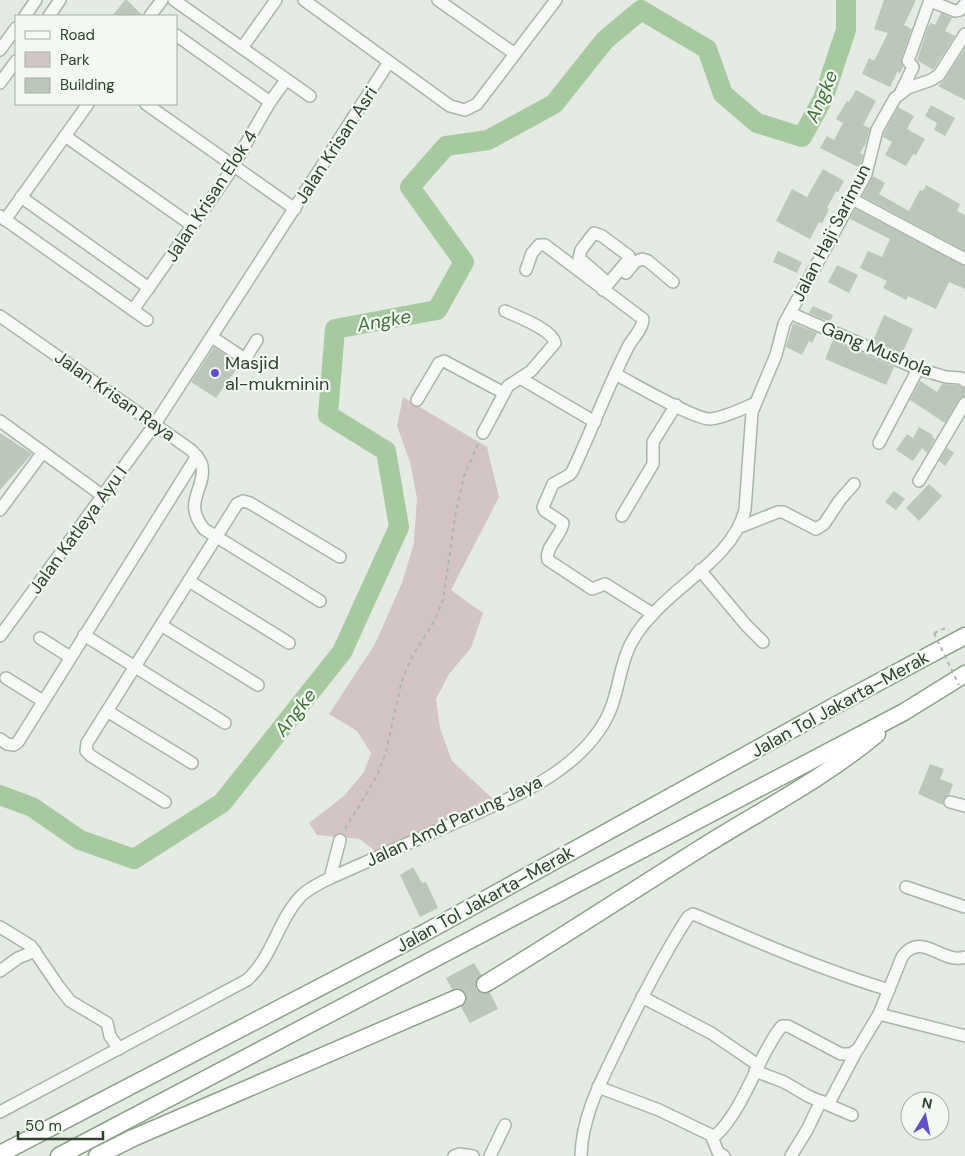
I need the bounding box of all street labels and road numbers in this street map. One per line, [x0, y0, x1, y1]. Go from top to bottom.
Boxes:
street label: Jalan Krisan Asri [289, 82, 383, 208]
street label: Jalan Krisan Elok 4 [159, 125, 263, 267]
street label: Jalan Haji Sarimun [786, 160, 876, 306]
street label: Gang Mushola [818, 316, 936, 382]
street label: Jalan Krisan Raya [50, 345, 180, 447]
street label: Jalan Katleya Ayu I [23, 461, 133, 599]
street label: Jalan Tol Jakarta–Merak [747, 645, 933, 763]
street label: Jalan Amd Parung Jaya [362, 770, 546, 872]
street label: Jalan Tol Jakarta–Merak [392, 840, 578, 958]

